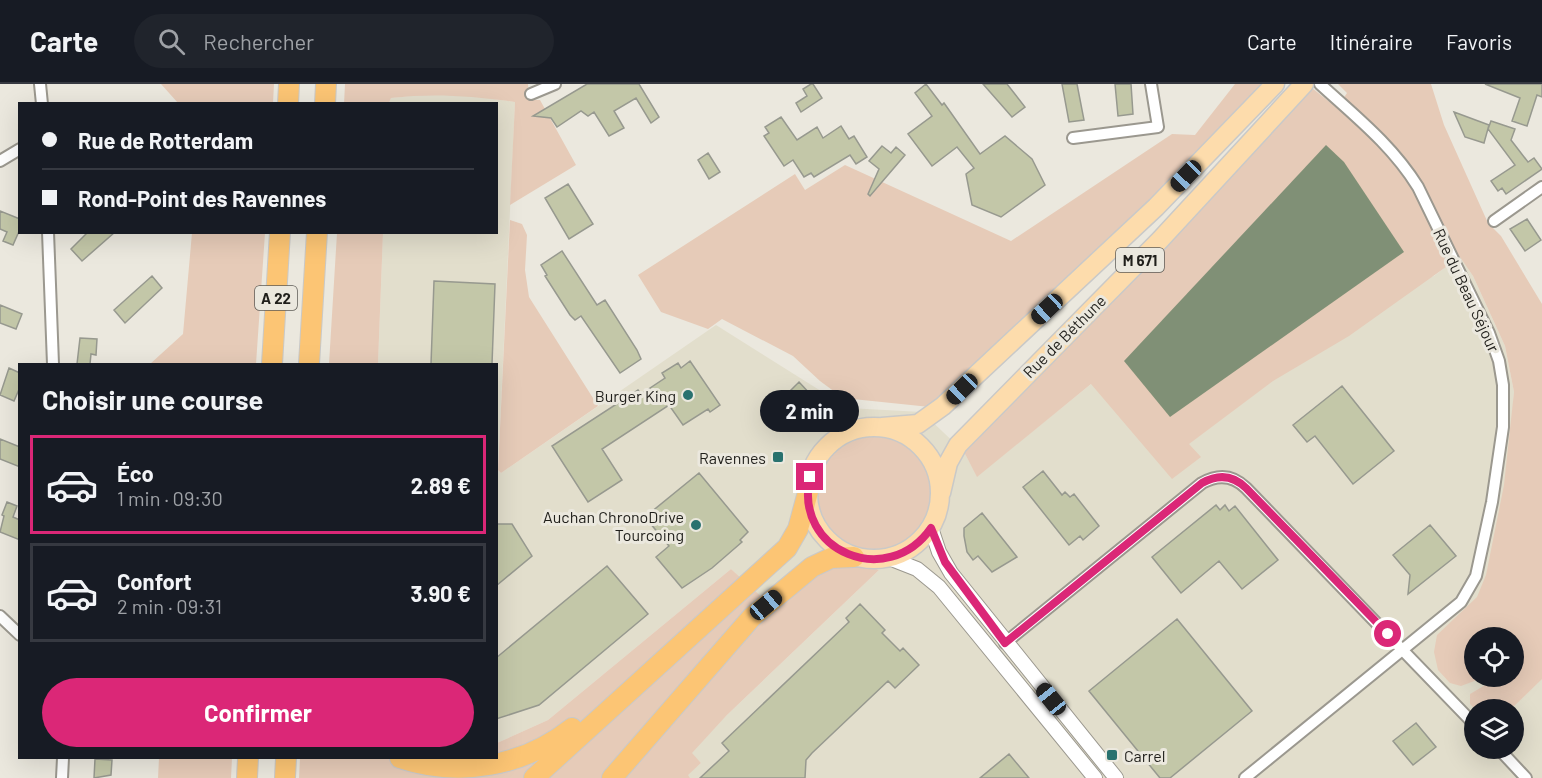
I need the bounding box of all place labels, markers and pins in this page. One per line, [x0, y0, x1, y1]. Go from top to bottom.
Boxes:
place label: Burger King [595, 386, 676, 405]
marker: Burger King [681, 388, 695, 402]
place label: Ravennes [699, 448, 766, 467]
marker: Ravennes [771, 450, 785, 464]
place label: Auchan ChronoDrive Tourcoing [543, 507, 684, 544]
marker: Auchan ChronoDrive Tourcoing [689, 518, 703, 532]
place label: Carrel [1124, 746, 1166, 765]
marker: Carrel [1105, 748, 1119, 762]

